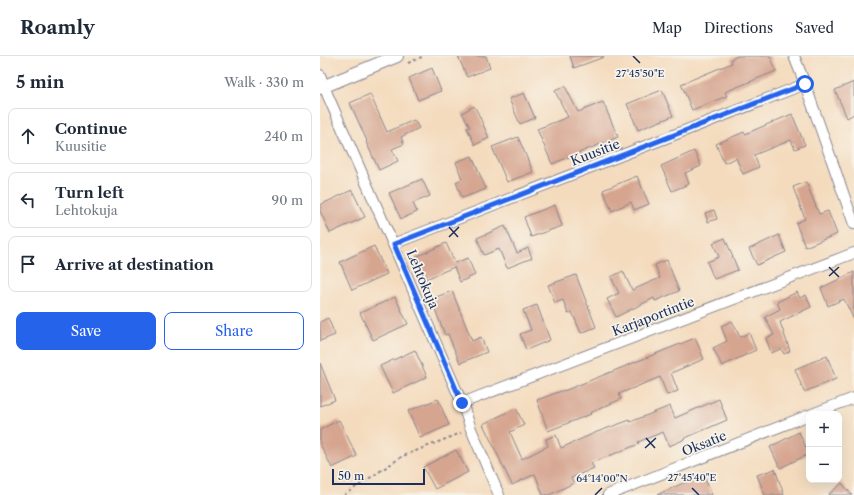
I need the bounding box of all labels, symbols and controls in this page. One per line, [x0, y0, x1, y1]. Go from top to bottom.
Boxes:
text: Roamly [20, 16, 95, 39]
text: Map [652, 19, 682, 37]
text: Directions [704, 19, 773, 37]
text: Saved [795, 19, 834, 37]
text: 27°45'50"E [615, 67, 665, 80]
text: 5 min [16, 72, 64, 92]
text: Walk · 330 m [224, 74, 304, 90]
route start [796, 75, 814, 93]
text: Continue [55, 119, 127, 138]
icon: ahead [17, 125, 39, 147]
text: 240 m [264, 128, 303, 144]
street label: Kuusitie [568, 135, 622, 169]
text: Kuusitie [55, 138, 107, 154]
text: Turn left [55, 183, 124, 202]
icon: left [17, 189, 39, 211]
text: 90 m [272, 192, 303, 208]
text: Lehtokuja [55, 202, 118, 218]
street label: Lehtokuja [403, 247, 443, 311]
icon: arrive [17, 253, 39, 275]
text: Arrive at destination [55, 255, 214, 274]
street label: Karjaportintie [610, 293, 696, 339]
button: Save [16, 312, 156, 350]
button: Share [164, 312, 304, 350]
route end [453, 394, 471, 412]
map controls [806, 411, 842, 483]
button: + [806, 411, 842, 447]
street label: Oksatie [679, 427, 729, 459]
button: − [806, 447, 842, 483]
scale bar [332, 467, 425, 486]
text: 50 m [338, 469, 364, 483]
text: 27°45'40"E [668, 471, 717, 484]
text: 64°14'00"N [576, 472, 628, 485]

